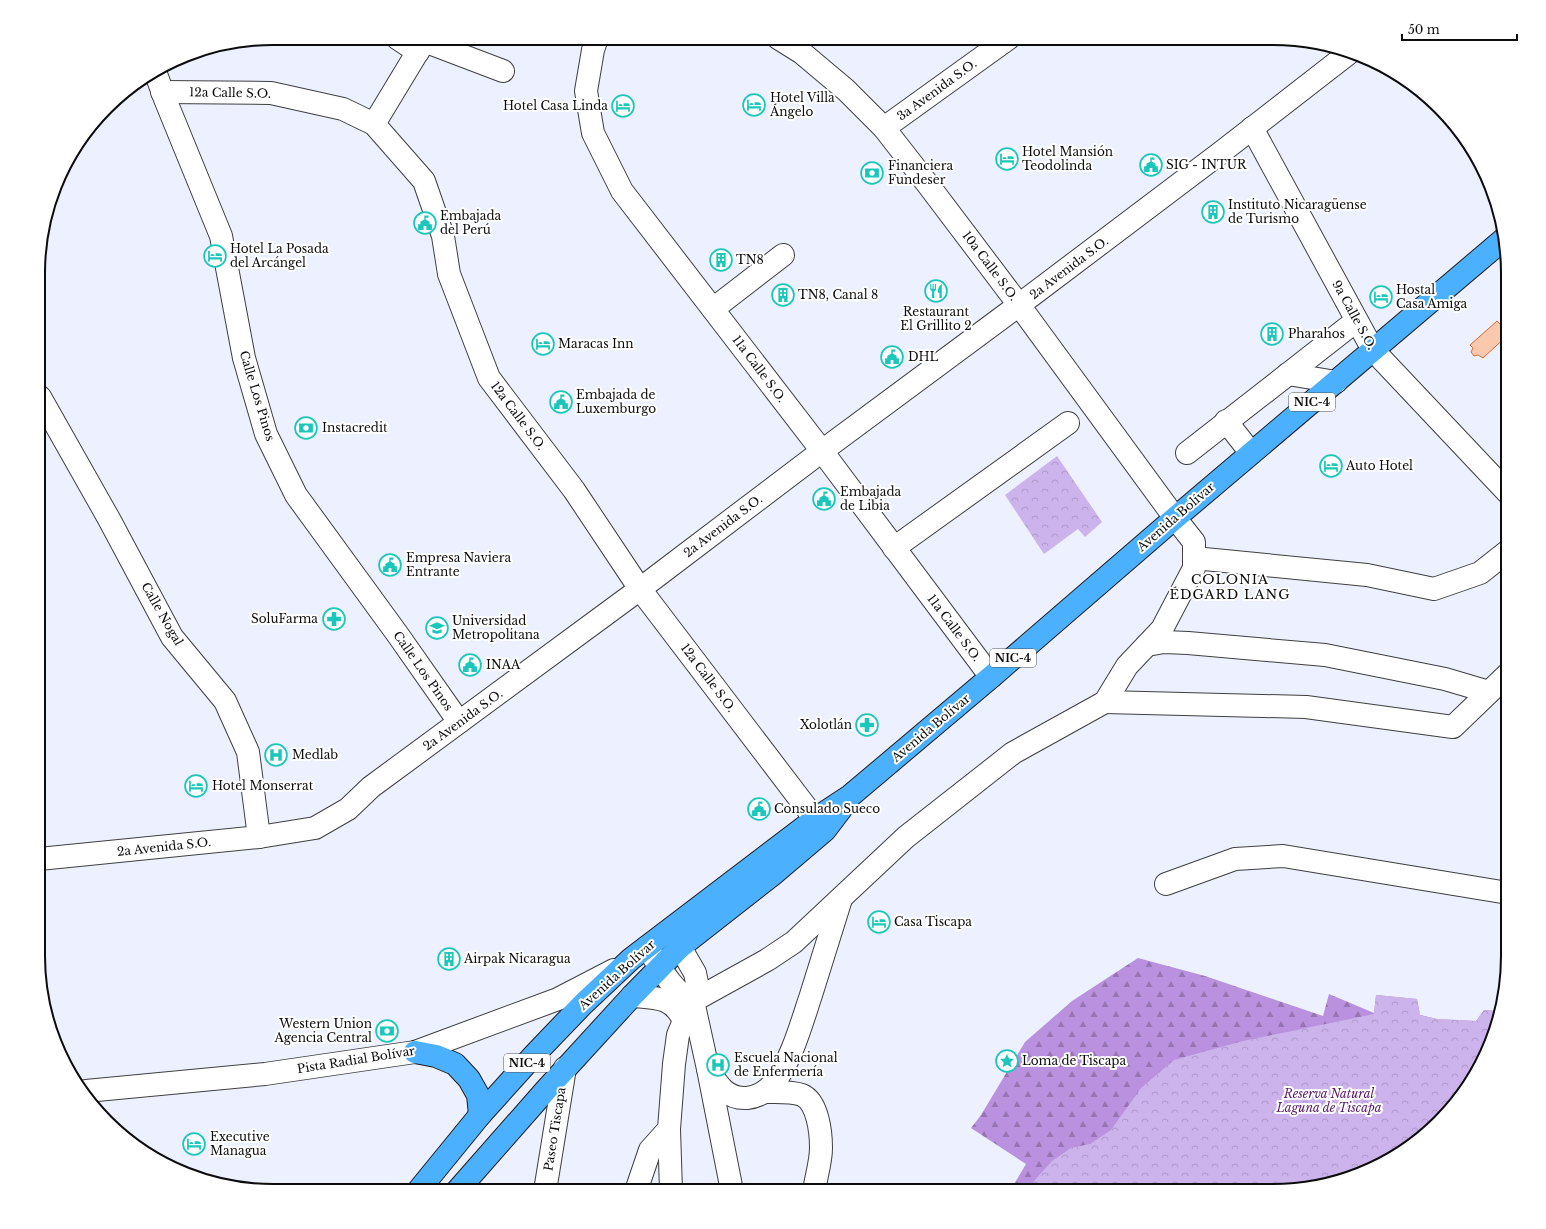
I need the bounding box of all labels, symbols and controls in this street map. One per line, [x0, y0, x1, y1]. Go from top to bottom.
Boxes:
scale bar [1402, 16, 1517, 42]
text: 50 m [1408, 22, 1440, 37]
street label: 3a Avenida S.O. [894, 56, 979, 123]
street label: 12a Calle S.O. [189, 84, 271, 101]
place label: Hotel Villa Ángelo [769, 90, 835, 119]
hotel icon: Hotel Villa Ángelo [741, 92, 767, 118]
hotel icon: Hotel Casa Linda [610, 93, 636, 119]
place label: Hotel Casa Linda [503, 98, 608, 113]
place label: Hotel Mansión Teodolinda [1022, 144, 1113, 173]
hotel icon: Hotel Mansión Teodolinda [994, 146, 1020, 172]
public building icon: SIG - INTUR [1138, 152, 1164, 178]
place label: SIG - INTUR [1166, 157, 1247, 172]
place label: Financiera Fundeser [888, 158, 953, 187]
bank icon: Financiera Fundeser [859, 160, 885, 186]
place label: Instituto Nicaragüense de Turismo [1228, 197, 1367, 226]
building icon: Instituto Nicaragüense de Turismo [1200, 199, 1226, 225]
place label: Embajada del Perú [440, 208, 501, 237]
public building icon: Embajada del Perú [412, 210, 438, 236]
street label: 10a Calle S.O. [959, 228, 1021, 303]
street label: 2a Avenida S.O. [1026, 233, 1111, 302]
place label: Hotel La Posada del Arcángel [230, 241, 329, 270]
hotel icon: Hotel La Posada del Arcángel [202, 243, 228, 269]
building icon: TN8 [708, 247, 734, 273]
place label: TN8 [736, 252, 764, 267]
restaurant icon: Restaurant El Grillito 2 [923, 278, 949, 304]
street label: 9a Calle S.O. [1329, 278, 1380, 352]
building icon: TN8, Canal 8 [770, 282, 796, 308]
place label: Hostal Casa Amiga [1396, 282, 1468, 311]
hotel icon: Hostal Casa Amiga [1368, 284, 1394, 310]
place label: TN8, Canal 8 [798, 287, 878, 302]
place label: Restaurant El Grillito 2 [900, 304, 972, 333]
building icon: Pharahos [1259, 321, 1285, 347]
place label: Pharahos [1288, 326, 1345, 341]
hotel icon: Maracas Inn [530, 331, 556, 357]
street label: 11a Calle S.O. [729, 332, 789, 405]
place label: Maracas Inn [558, 336, 634, 351]
public building icon: DHL [879, 344, 905, 370]
street label: Calle Los Pinos [237, 349, 278, 443]
place label: DHL [908, 349, 939, 364]
street label: 12a Calle S.O. [488, 378, 549, 453]
place label: Embajada de Luxemburgo [576, 387, 656, 416]
public building icon: Embajada de Luxemburgo [548, 389, 574, 415]
road number: NIC-4 [1289, 393, 1335, 411]
bank icon: Instacredit [293, 415, 319, 441]
place label: Instacredit [322, 420, 388, 435]
hotel icon: Auto Hotel [1318, 453, 1344, 479]
place label: Auto Hotel [1345, 458, 1413, 473]
street label: Avenida Bolívar [1133, 479, 1218, 555]
place label: Embajada de Libia [840, 484, 901, 513]
public building icon: Embajada de Libia [811, 486, 837, 512]
street label: 2a Avenida S.O. [680, 491, 765, 560]
place label: Empresa Naviera Entrante [406, 550, 511, 579]
public building icon: Empresa Naviera Entrante [377, 552, 403, 578]
district label: COLONIA ÉDGARD LANG [1170, 571, 1290, 603]
street label: Calle Nogal [138, 579, 187, 648]
street label: 11a Calle S.O. [924, 591, 984, 664]
pharmacy icon: SoluFarma [321, 606, 347, 632]
place label: SoluFarma [251, 611, 318, 626]
place label: Universidad Metropolitana [452, 613, 540, 642]
school or university icon: Universidad Metropolitana [424, 615, 450, 641]
street label: Calle Los Pinos [390, 628, 456, 713]
street label: 12a Calle S.O. [678, 640, 739, 715]
road number: NIC-4 [990, 649, 1036, 667]
public building icon: INAA [457, 652, 483, 678]
place label: INAA [486, 657, 521, 672]
street label: 2a Avenida S.O. [420, 686, 505, 753]
street label: Avenida Bolívar [888, 690, 973, 765]
pharmacy icon: Xolotlán [854, 712, 880, 738]
place label: Xolotlán [800, 717, 852, 732]
hospital icon: Medlab [263, 742, 289, 768]
place label: Medlab [292, 747, 338, 762]
hotel icon: Hotel Monserrat [183, 773, 209, 799]
place label: Hotel Monserrat [212, 778, 314, 793]
public building icon: Consulado Sueco [746, 796, 772, 822]
place label: Consulado Sueco [774, 801, 880, 816]
street label: 2a Avenida S.O. [116, 834, 212, 859]
hotel icon: Casa Tiscapa [866, 909, 892, 935]
place label: Casa Tiscapa [894, 914, 972, 929]
street label: Avenida Bolívar [575, 936, 658, 1013]
building icon: Airpak Nicaragua [436, 946, 462, 972]
place label: Airpak Nicaragua [463, 951, 571, 966]
place label: Western Union Agencia Central [273, 1016, 372, 1045]
bank icon: Western Union Agencia Central [374, 1018, 400, 1044]
street label: Pista Radial Bolívar [296, 1043, 416, 1076]
place icon: Loma de Tiscapa [994, 1048, 1020, 1074]
place label: Escuela Nacional de Enfermería [734, 1050, 838, 1079]
hospital icon: Escuela Nacional de Enfermería [705, 1052, 731, 1078]
place label: Loma de Tiscapa [1022, 1053, 1126, 1068]
road number: NIC-4 [504, 1054, 550, 1072]
street label: Paseo Tiscapa [540, 1086, 569, 1172]
park label: Reserva Natural Laguna de Tiscapa [1275, 1086, 1382, 1115]
place label: Executive Managua [210, 1129, 270, 1158]
hotel icon: Executive Managua [181, 1131, 207, 1157]

